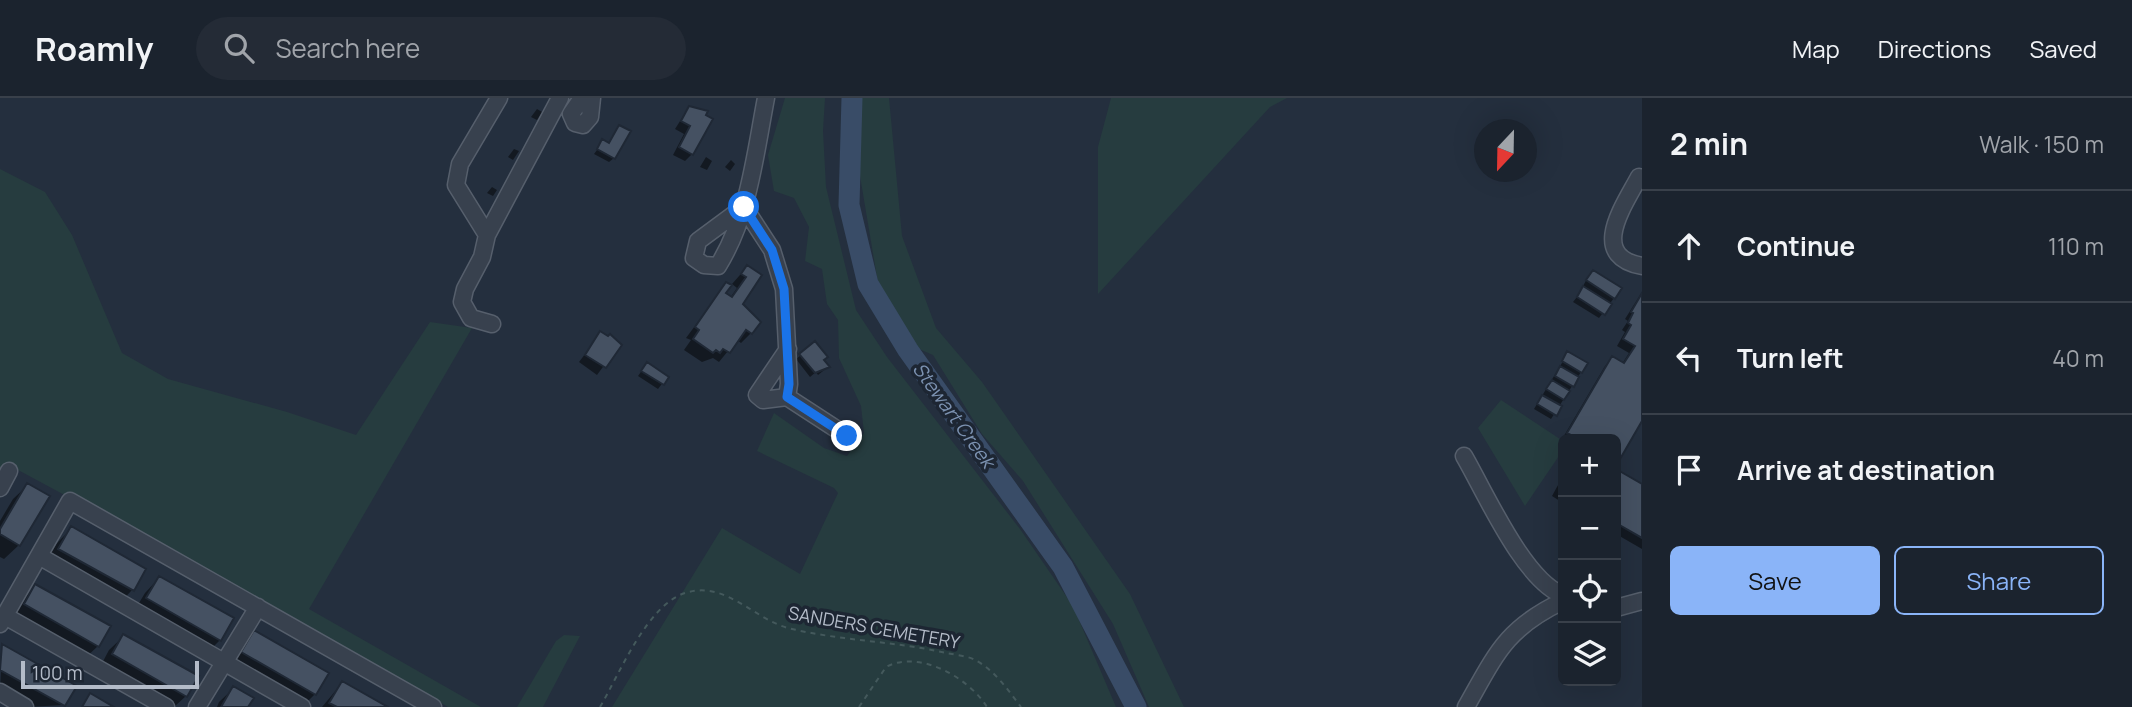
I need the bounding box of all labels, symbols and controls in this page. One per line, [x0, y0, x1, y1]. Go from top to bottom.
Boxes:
search box [196, 17, 686, 80]
text: Roamly [35, 26, 154, 71]
icon: search [220, 29, 258, 67]
text: Search here [276, 30, 420, 66]
text: Map [1792, 32, 1840, 65]
text: Directions [1878, 32, 1991, 65]
text: Saved [2029, 32, 2097, 65]
north arrow [1474, 119, 1537, 182]
text: 2 min [1670, 123, 1748, 164]
text: Walk · 150 m [1979, 128, 2104, 160]
route start [728, 191, 759, 222]
icon: ahead [1670, 227, 1708, 265]
text: Continue [1737, 228, 1855, 264]
text: 110 m [2048, 230, 2104, 262]
icon: left [1670, 339, 1708, 377]
text: Turn left [1737, 340, 1844, 376]
text: 40 m [2052, 342, 2104, 374]
water label: Stewart Creek [907, 357, 1003, 475]
route end [831, 420, 862, 451]
map controls [1558, 434, 1621, 686]
button: + [1558, 434, 1621, 497]
icon: arrive [1670, 451, 1708, 489]
text: Arrive at destination [1737, 452, 1995, 488]
button: − [1558, 497, 1621, 560]
button: Save [1670, 546, 1880, 615]
button: Share [1894, 546, 2104, 615]
button: locate [1558, 560, 1621, 623]
street label: SANDERS CEMETERY [786, 600, 963, 654]
button: layers [1558, 623, 1621, 686]
scale bar [21, 658, 200, 690]
text: 100 m [32, 660, 83, 686]

